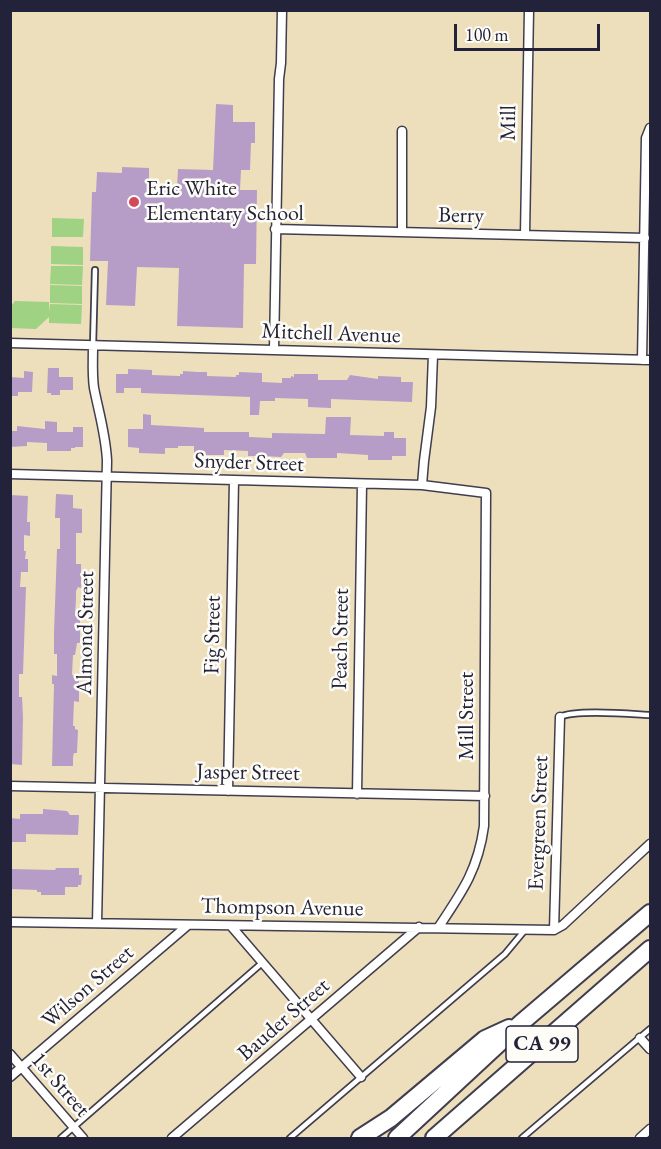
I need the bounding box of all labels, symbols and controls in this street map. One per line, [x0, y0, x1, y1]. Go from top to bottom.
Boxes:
scale bar [457, 12, 602, 50]
text: 100 m [465, 23, 509, 46]
street label: Mill [495, 105, 523, 141]
place label: Eric White Elementary School [146, 176, 304, 228]
marker: Eric White Elementary School [127, 195, 141, 209]
street label: Berry [438, 202, 484, 230]
street label: Mitchell Avenue [261, 318, 401, 350]
street label: Snyder Street [194, 448, 304, 478]
street label: Almond Street [72, 571, 100, 695]
street label: Peach Street [327, 588, 355, 690]
street label: Fig Street [199, 595, 227, 675]
street label: Mill Street [454, 672, 480, 760]
street label: Evergreen Street [523, 755, 555, 891]
street label: Jasper Street [196, 759, 300, 787]
street label: Thompson Avenue [200, 893, 364, 923]
street label: Wilson Street [37, 940, 139, 1034]
street label: Bauder Street [233, 973, 335, 1067]
road number: CA 99 [506, 1026, 578, 1062]
street label: 1st Street [25, 1047, 95, 1123]

